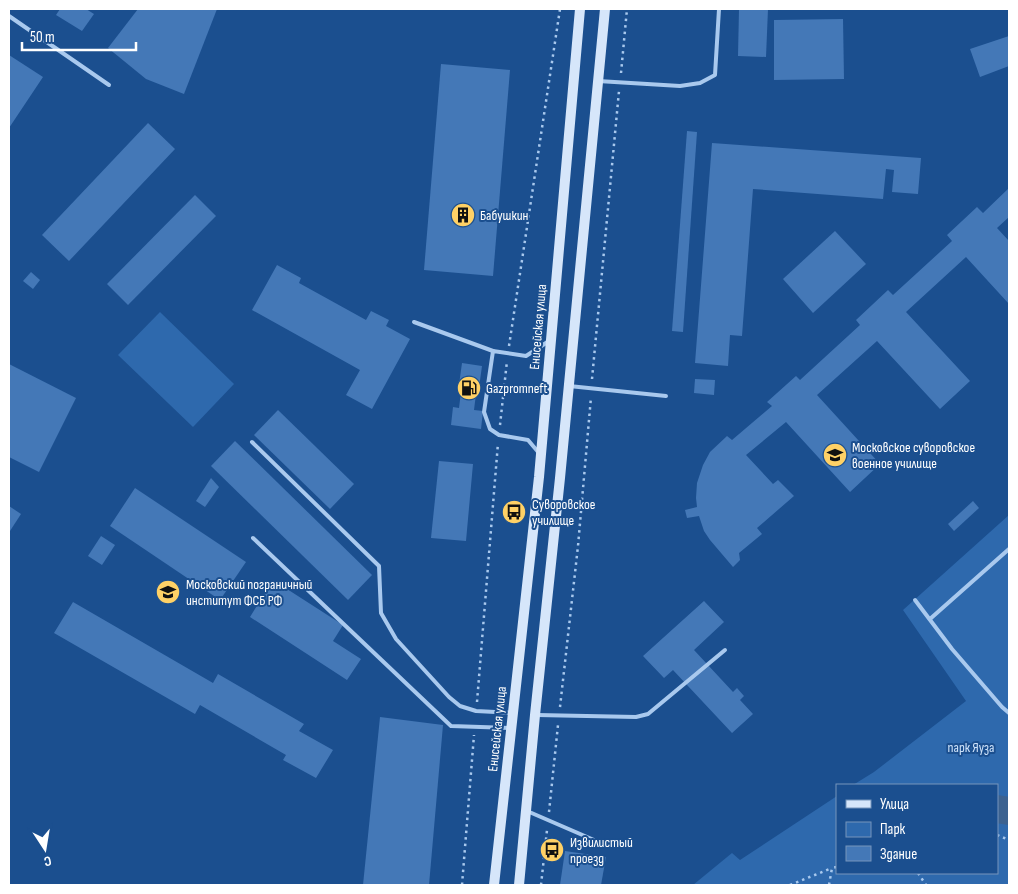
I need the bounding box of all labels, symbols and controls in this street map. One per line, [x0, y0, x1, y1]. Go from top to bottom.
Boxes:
scale bar [22, 20, 136, 52]
text: 50 m [30, 28, 55, 47]
building icon: Бабушкин [450, 202, 476, 228]
place label: Бабушкин [480, 207, 529, 224]
street label: Енисейская улица [526, 284, 550, 370]
fuel station icon: Gazpromneft [456, 375, 482, 401]
place label: Gazpromneft [486, 380, 548, 397]
place label: Московское суворовское военное училище [852, 439, 975, 472]
school or university icon: Московское суворовское военное училище [822, 442, 848, 468]
place label: Суворовское училище [532, 496, 595, 529]
bus stop icon: Суворовское училище [501, 499, 527, 525]
place label: Московский пограничный институт ФСБ РФ [186, 576, 313, 609]
school or university icon: Московский пограничный институт ФСБ РФ [155, 579, 181, 605]
street label: Енисейская улица [484, 685, 510, 773]
park label: парк Яуза [948, 739, 994, 756]
legend [836, 784, 998, 874]
text: Улица [880, 795, 909, 814]
text: Парк [880, 820, 906, 839]
north arrow [20, 824, 70, 874]
place label: Извилистый проезд [570, 834, 633, 867]
bus stop icon: Извилистый проезд [539, 837, 565, 863]
text: Здание [880, 845, 917, 864]
text: С [42, 852, 53, 870]

